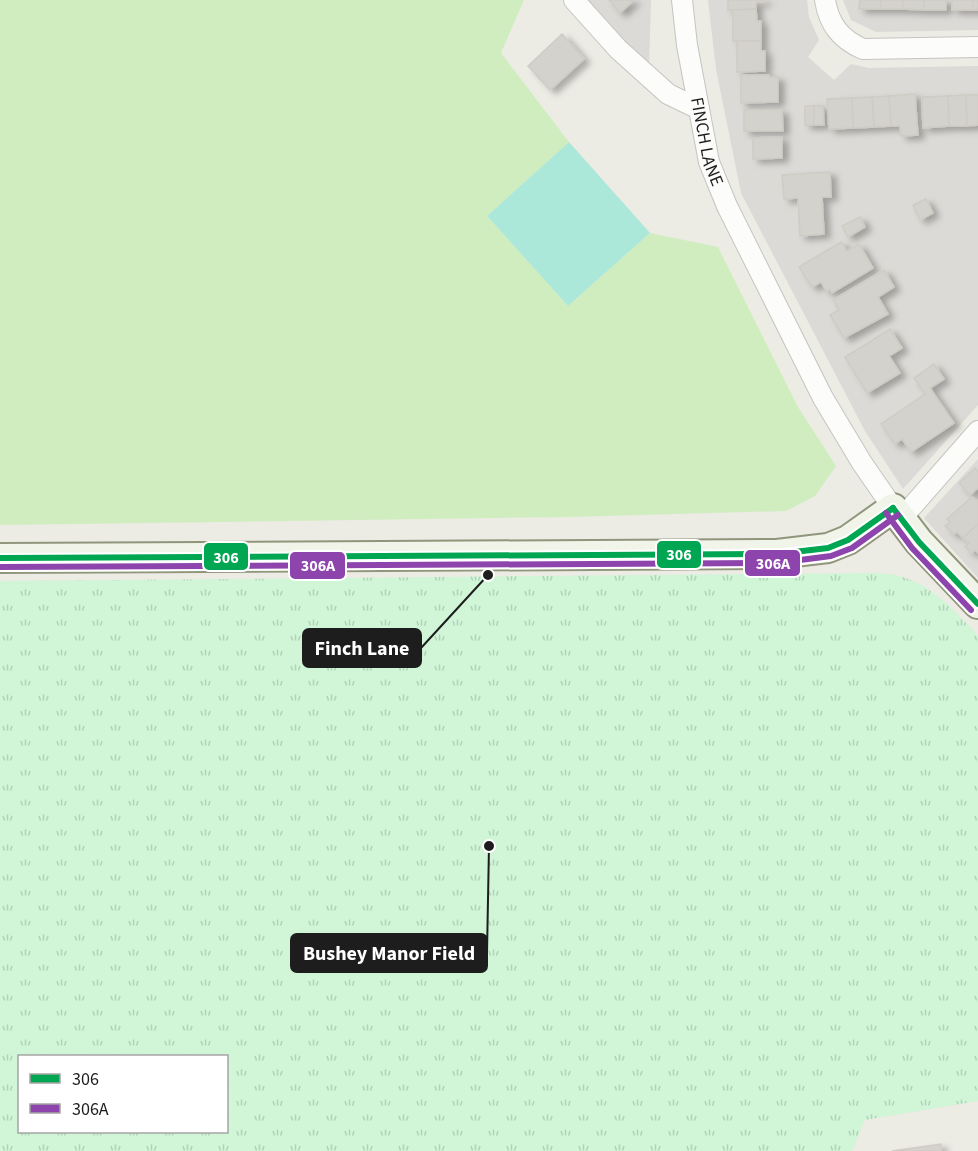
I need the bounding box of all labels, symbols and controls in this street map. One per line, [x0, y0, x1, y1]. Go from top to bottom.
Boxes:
street label: FINCH LANE [685, 95, 730, 190]
line badge: 306 [656, 540, 702, 569]
line badge: 306 [203, 542, 249, 571]
text: 306 [666, 544, 692, 566]
text: 306 [213, 547, 239, 569]
line badge: 306A [744, 549, 801, 577]
line badge: 306A [289, 551, 346, 580]
text: 306A [756, 553, 791, 575]
text: 306A [301, 555, 336, 577]
callout: Finch Lane [303, 629, 421, 667]
text: Finch Lane [315, 635, 409, 663]
callout: Bushey Manor Field [291, 934, 487, 972]
text: Bushey Manor Field [303, 940, 475, 968]
legend [18, 1055, 228, 1133]
text: 306 [72, 1067, 99, 1092]
text: 306A [72, 1097, 109, 1122]

